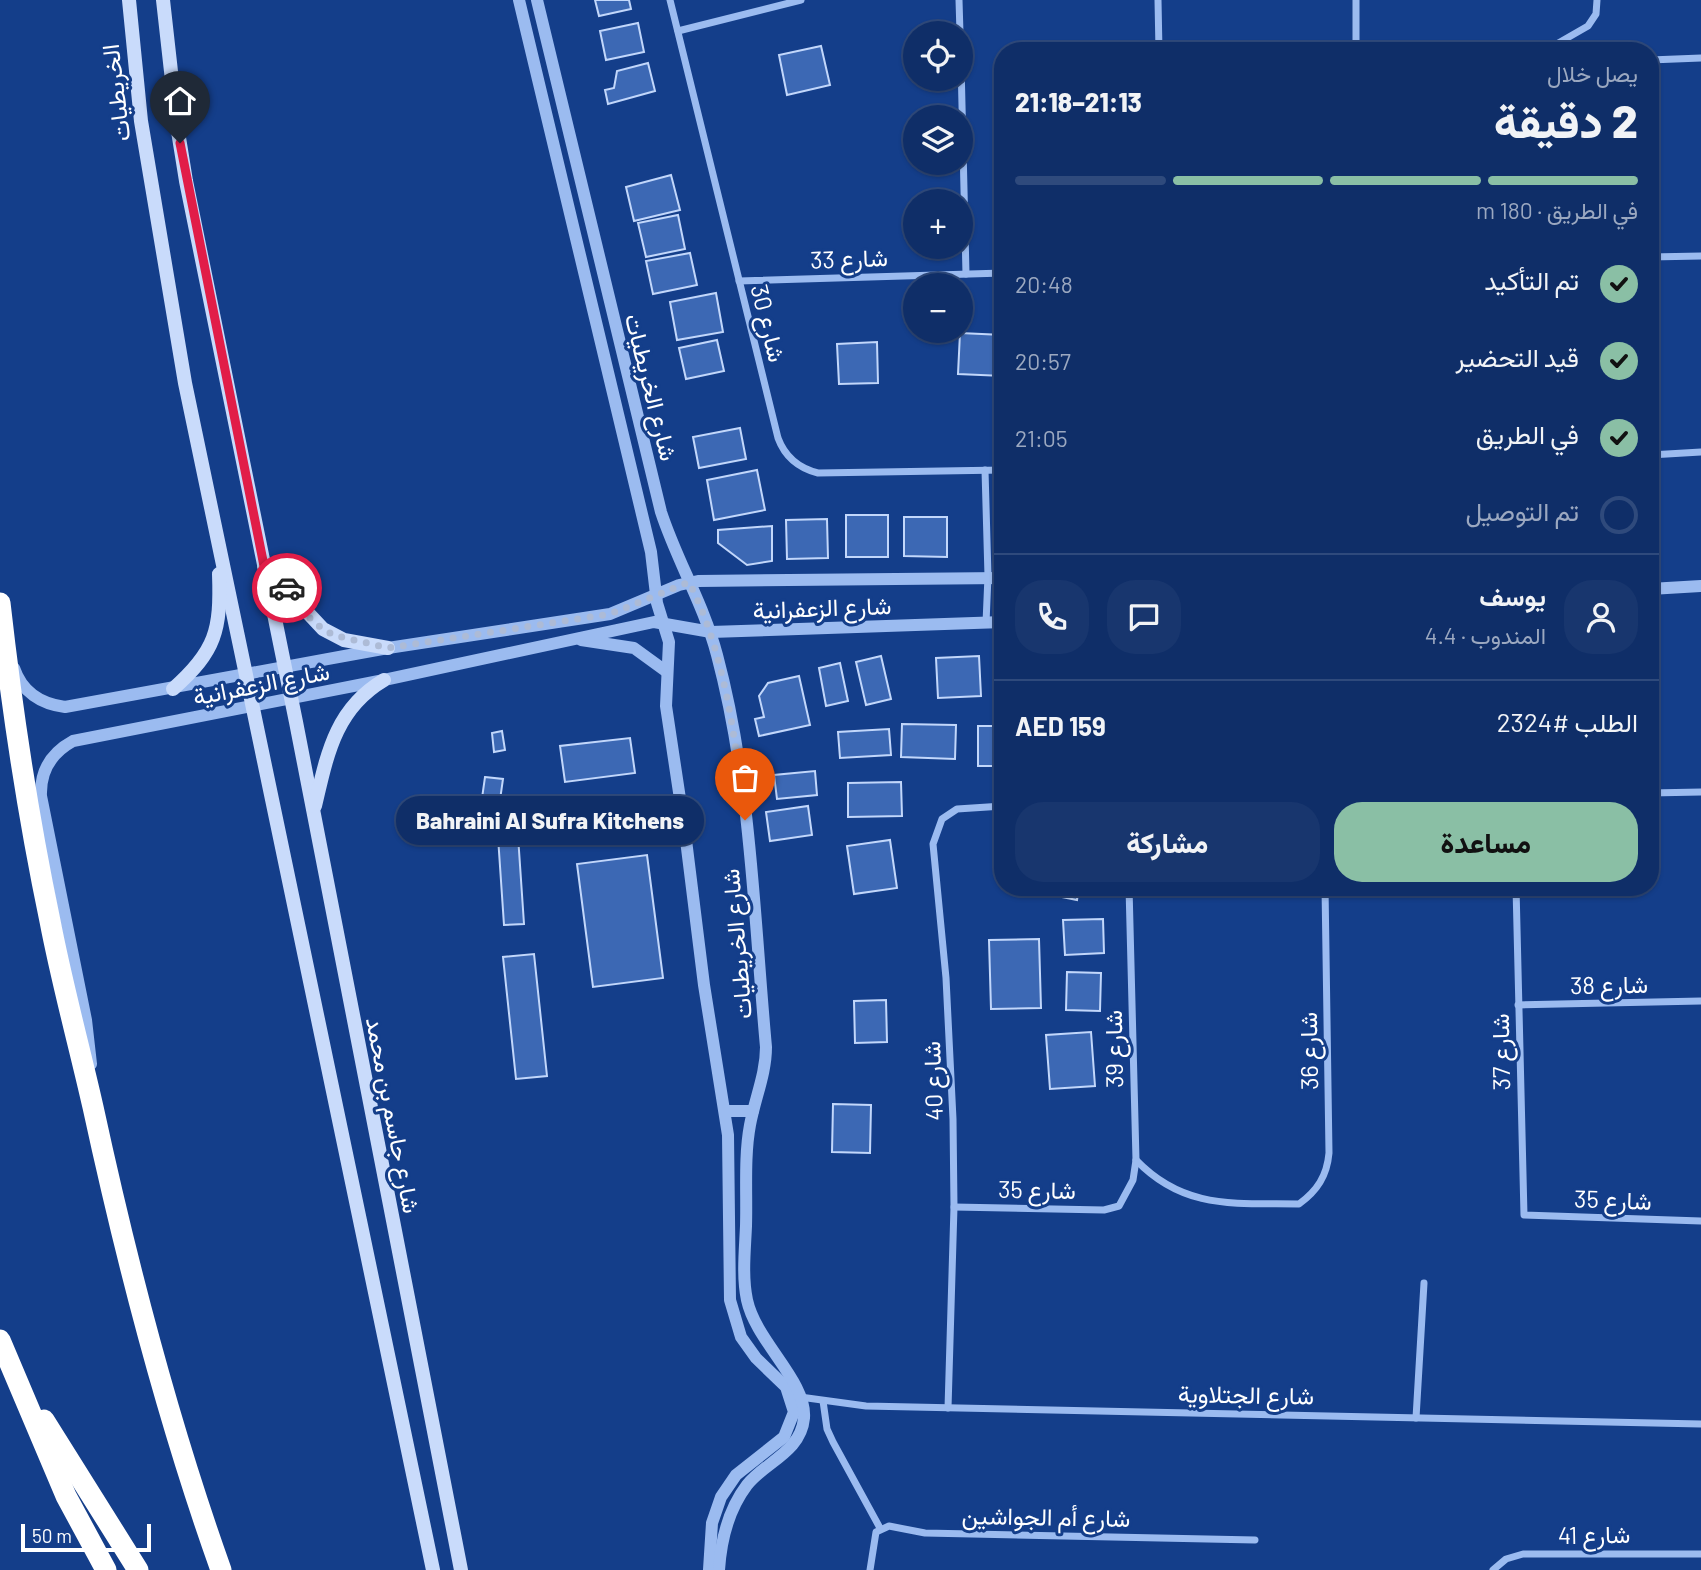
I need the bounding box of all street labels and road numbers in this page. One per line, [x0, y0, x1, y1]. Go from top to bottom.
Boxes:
street label: الخريطيات [95, 42, 137, 143]
street label: شارع 33 [810, 242, 888, 277]
street label: شارع 30 [742, 281, 793, 366]
street label: شارع الخريطيات [617, 310, 684, 464]
street label: شارع الزعفرانية [752, 590, 892, 627]
street label: شارع الزعفرانية [190, 656, 332, 713]
street label: شارع الخريطيات [715, 867, 760, 1020]
street label: شارع 38 [1570, 969, 1648, 1002]
street label: شارع 39 [1098, 1010, 1131, 1088]
street label: شارع 36 [1293, 1012, 1326, 1090]
street label: شارع 37 [1485, 1013, 1518, 1091]
street label: شارع جاسم بن محمد [358, 1014, 427, 1216]
street label: شارع 40 [916, 1040, 951, 1121]
street label: شارع 35 [998, 1174, 1076, 1207]
street label: شارع 35 [1574, 1183, 1652, 1218]
street label: شارع الجتلاوية [1178, 1378, 1314, 1413]
street label: شارع أم الجواشين [961, 1500, 1131, 1535]
street label: شارع 41 [1558, 1519, 1631, 1552]

